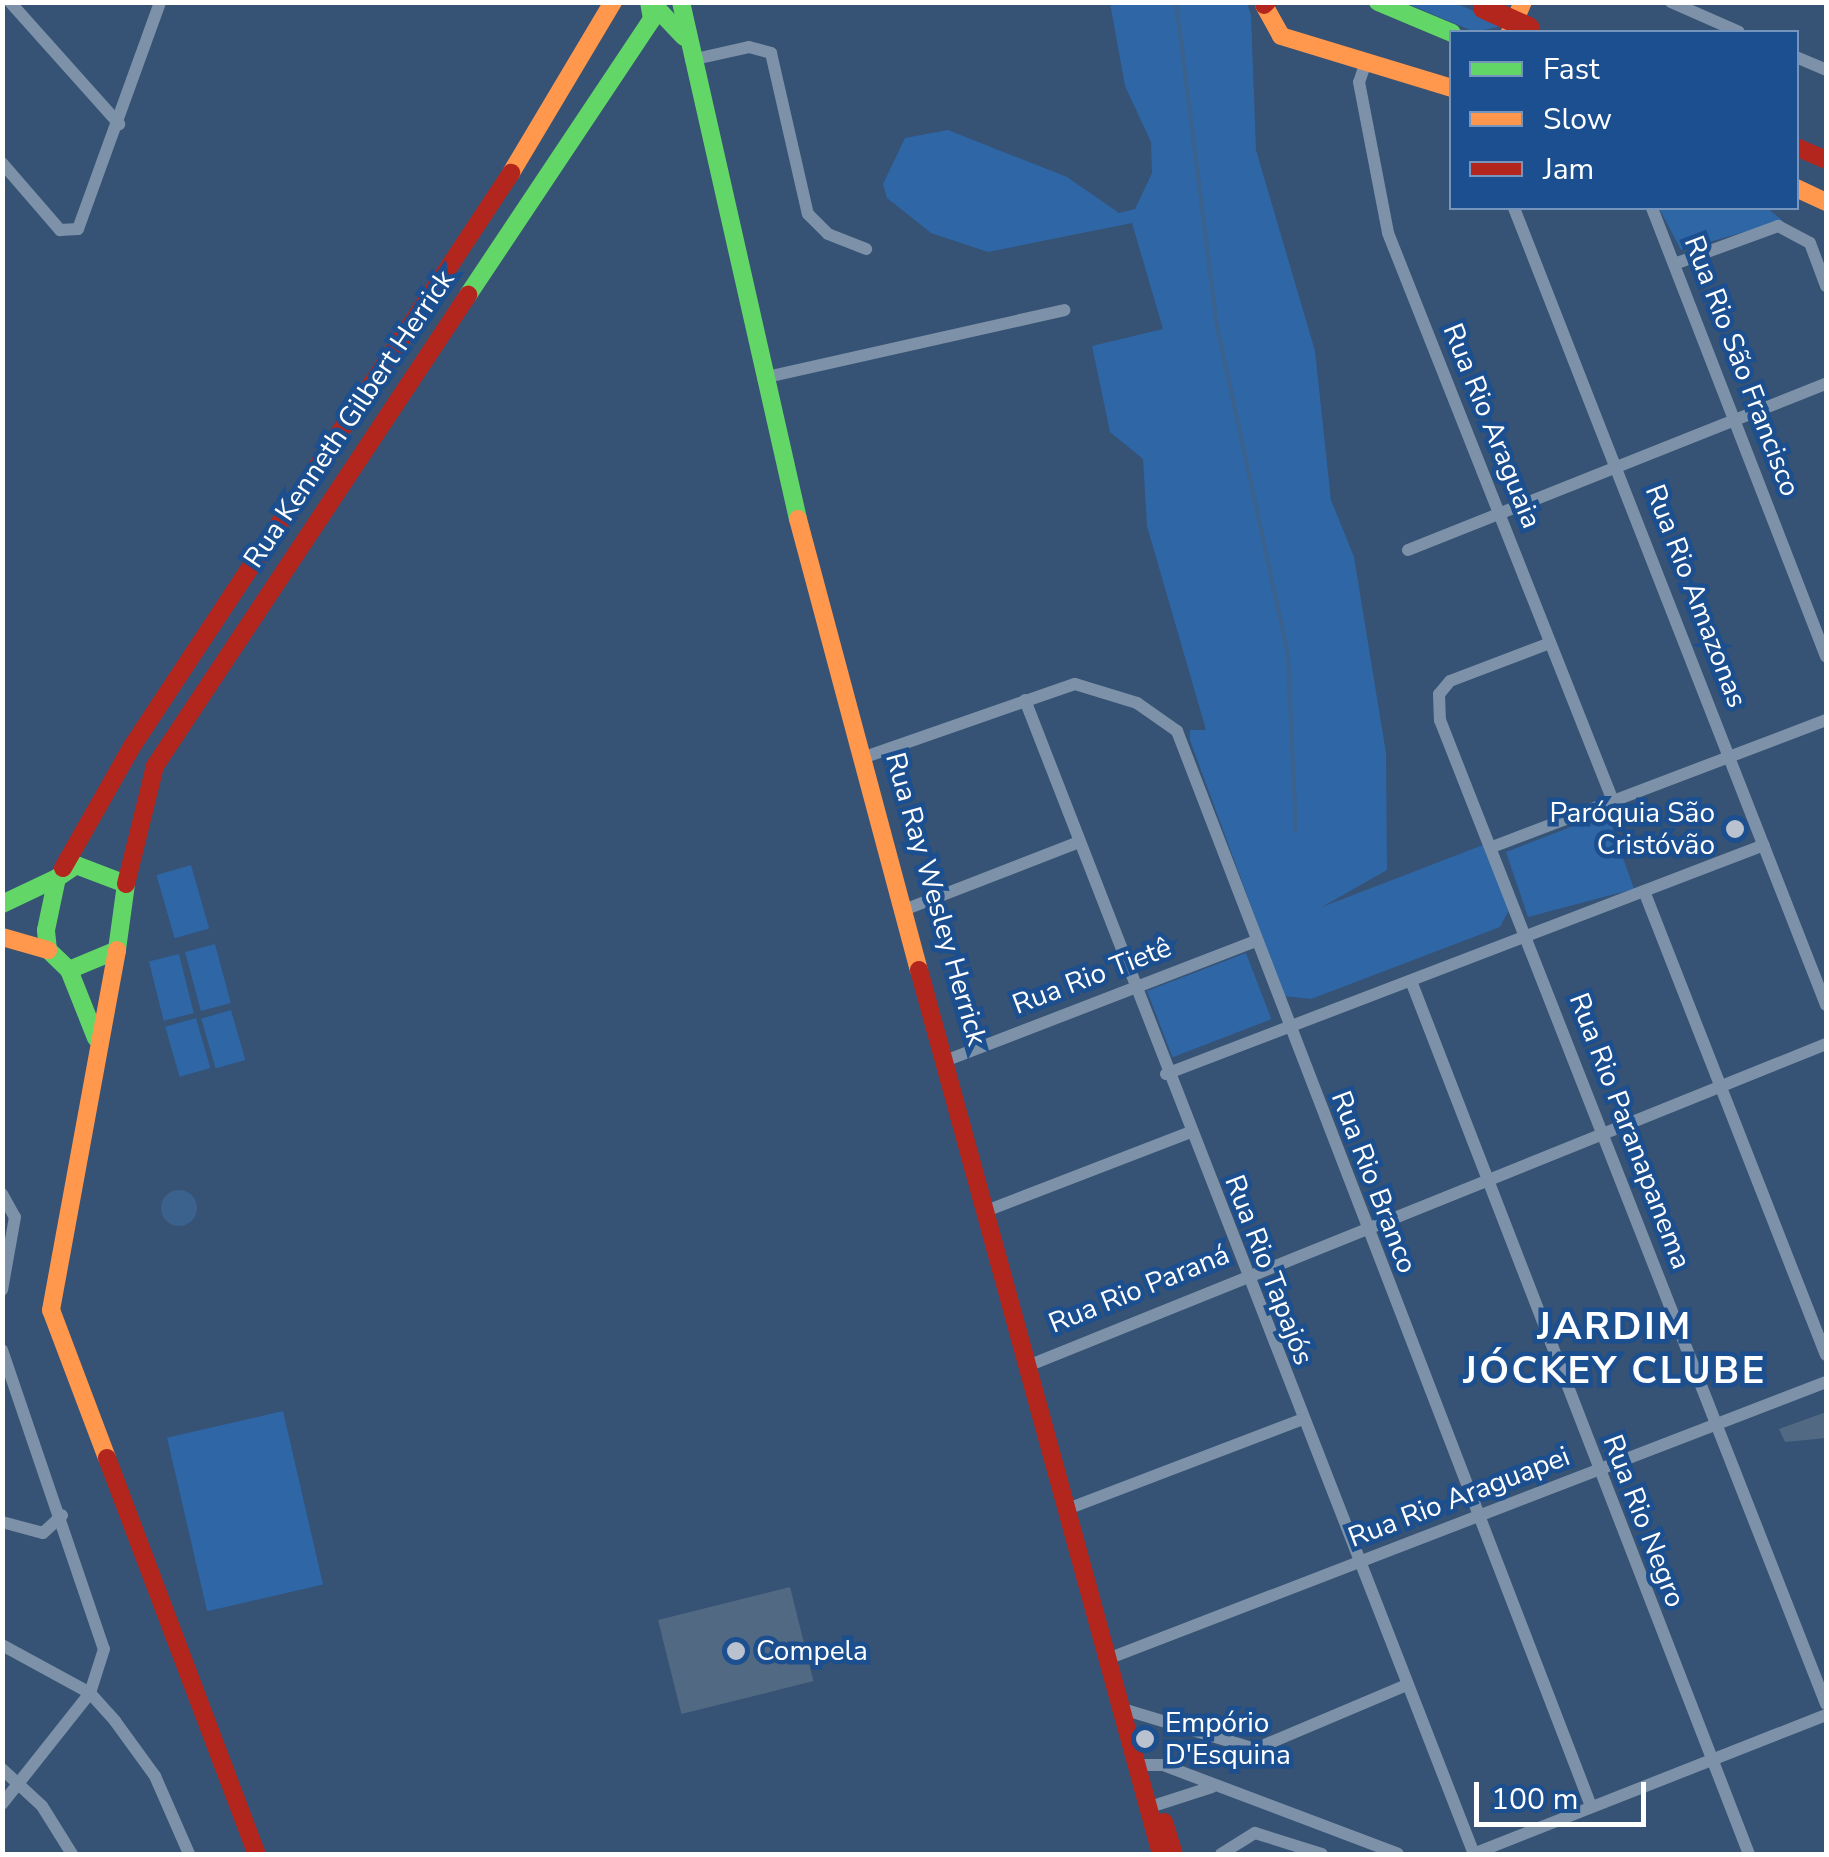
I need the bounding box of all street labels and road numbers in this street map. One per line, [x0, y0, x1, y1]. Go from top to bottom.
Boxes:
street label: Rua Rio São Francisco [1677, 231, 1807, 501]
street label: Rua Kenneth Gilbert Herrick [237, 264, 461, 574]
street label: Rua Rio Araguaia [1436, 319, 1548, 533]
street label: Rua Rio Amazonas [1638, 480, 1754, 712]
street label: Rua Ray Wesley Herrick [878, 749, 994, 1049]
street label: Rua Rio Tietê [1008, 930, 1176, 1022]
street label: Rua Rio Paranapanema [1562, 988, 1698, 1274]
street label: Rua Rio Branco [1324, 1086, 1424, 1278]
street label: Rua Rio Tapajós [1217, 1170, 1321, 1370]
street label: Rua Rio Paraná [1044, 1237, 1234, 1341]
street label: Rua Rio Negro [1596, 1430, 1692, 1612]
street label: Rua Rio Araguapei [1344, 1439, 1574, 1555]

